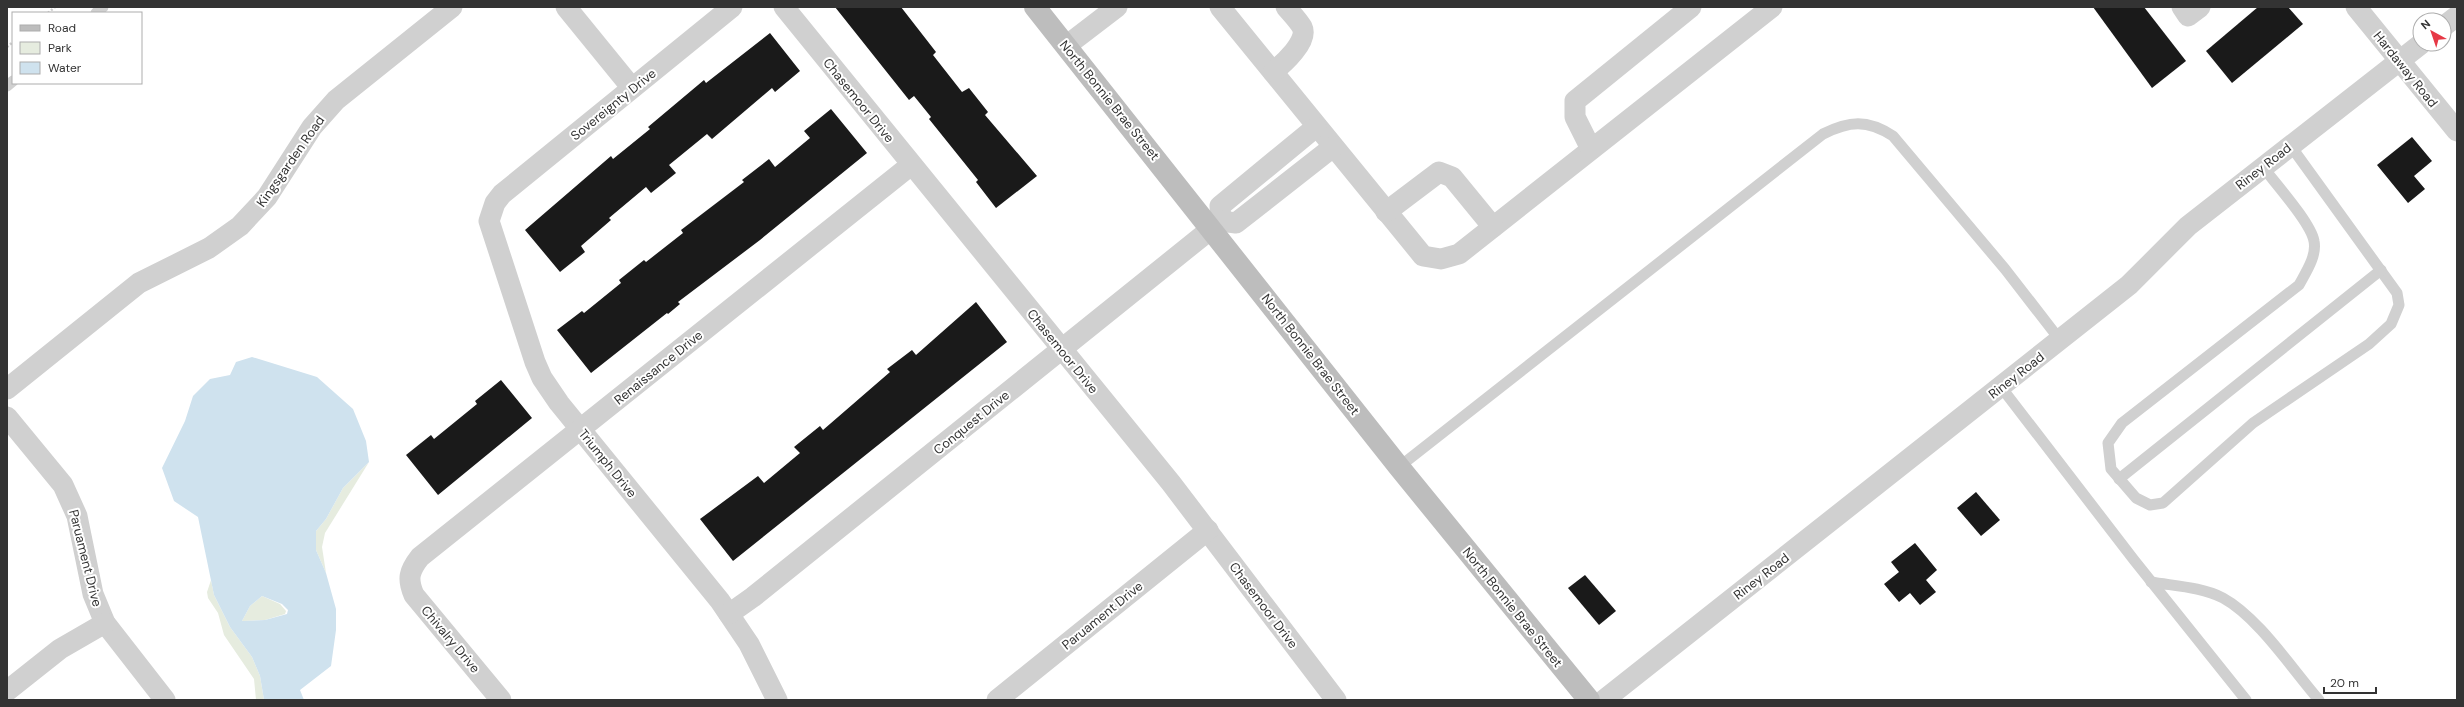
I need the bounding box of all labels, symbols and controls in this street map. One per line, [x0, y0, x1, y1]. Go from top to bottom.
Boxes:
legend [12, 12, 142, 84]
north arrow [2412, 12, 2452, 52]
text: N [2418, 16, 2433, 32]
text: Road [48, 20, 76, 36]
street label: Hardaway Road [2370, 28, 2442, 111]
street label: North Bonnie Brae Street [1056, 37, 1163, 164]
text: Park [48, 40, 72, 56]
street label: Chasemoor Drive [819, 55, 898, 146]
text: Water [48, 60, 82, 76]
street label: Sovereignty Drive [567, 65, 660, 144]
street label: Kingsgarden Road [253, 112, 328, 210]
street label: Riney Road [2232, 139, 2295, 194]
street label: North Bonnie Brae Street [1258, 290, 1363, 418]
street label: Chasemoor Drive [1023, 306, 1102, 397]
street label: Renaissance Drive [611, 326, 706, 408]
street label: Riney Road [1985, 348, 2048, 403]
street label: Conquest Drive [930, 386, 1013, 458]
street label: Triumph Drive [575, 426, 640, 501]
street label: Paruament Drive [65, 508, 106, 608]
street label: North Bonnie Brae Street [1459, 544, 1566, 671]
street label: Riney Road [1730, 549, 1793, 604]
street label: Chasemoor Drive [1226, 559, 1302, 652]
street label: Paruament Drive [1058, 577, 1146, 653]
street label: Chivalry Drive [418, 602, 484, 676]
scale bar [2324, 669, 2376, 695]
text: 20 m [2330, 675, 2359, 691]

